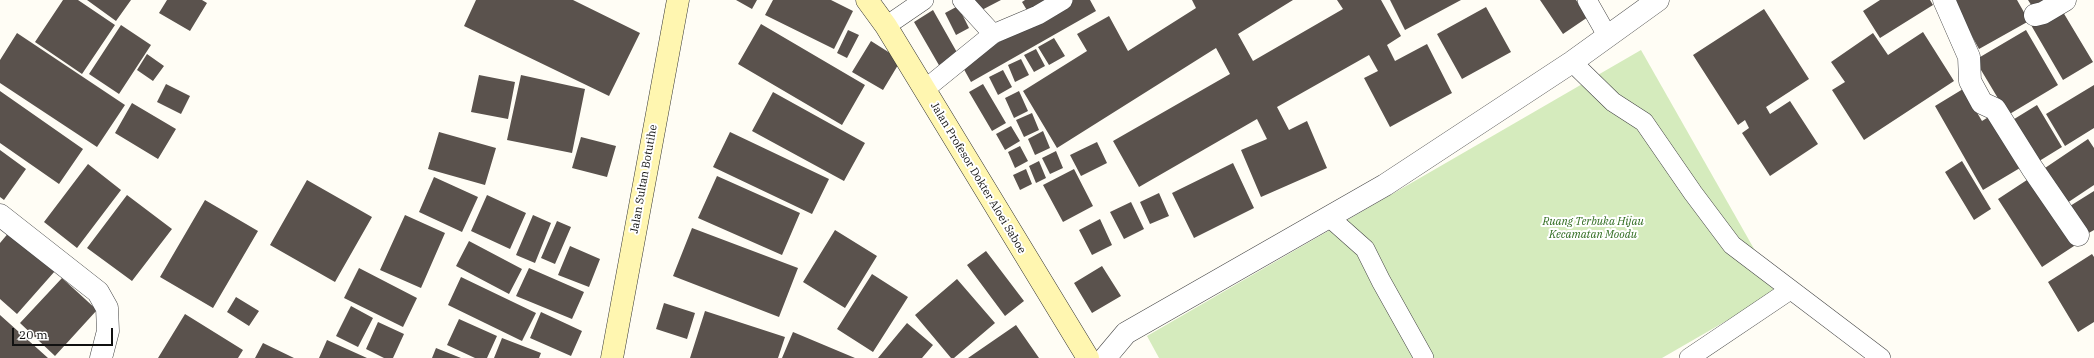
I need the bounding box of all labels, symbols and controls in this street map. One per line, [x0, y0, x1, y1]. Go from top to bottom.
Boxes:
street label: Jalan Profesor Dokter Aloei Saboe [928, 100, 1028, 256]
street label: Jalan Sultan Botutihe [628, 124, 660, 234]
park label: Ruang Terbuka Hijau Kecamatan Moodu [1542, 215, 1644, 241]
scale bar [14, 320, 115, 346]
text: 20 m [19, 327, 48, 342]

